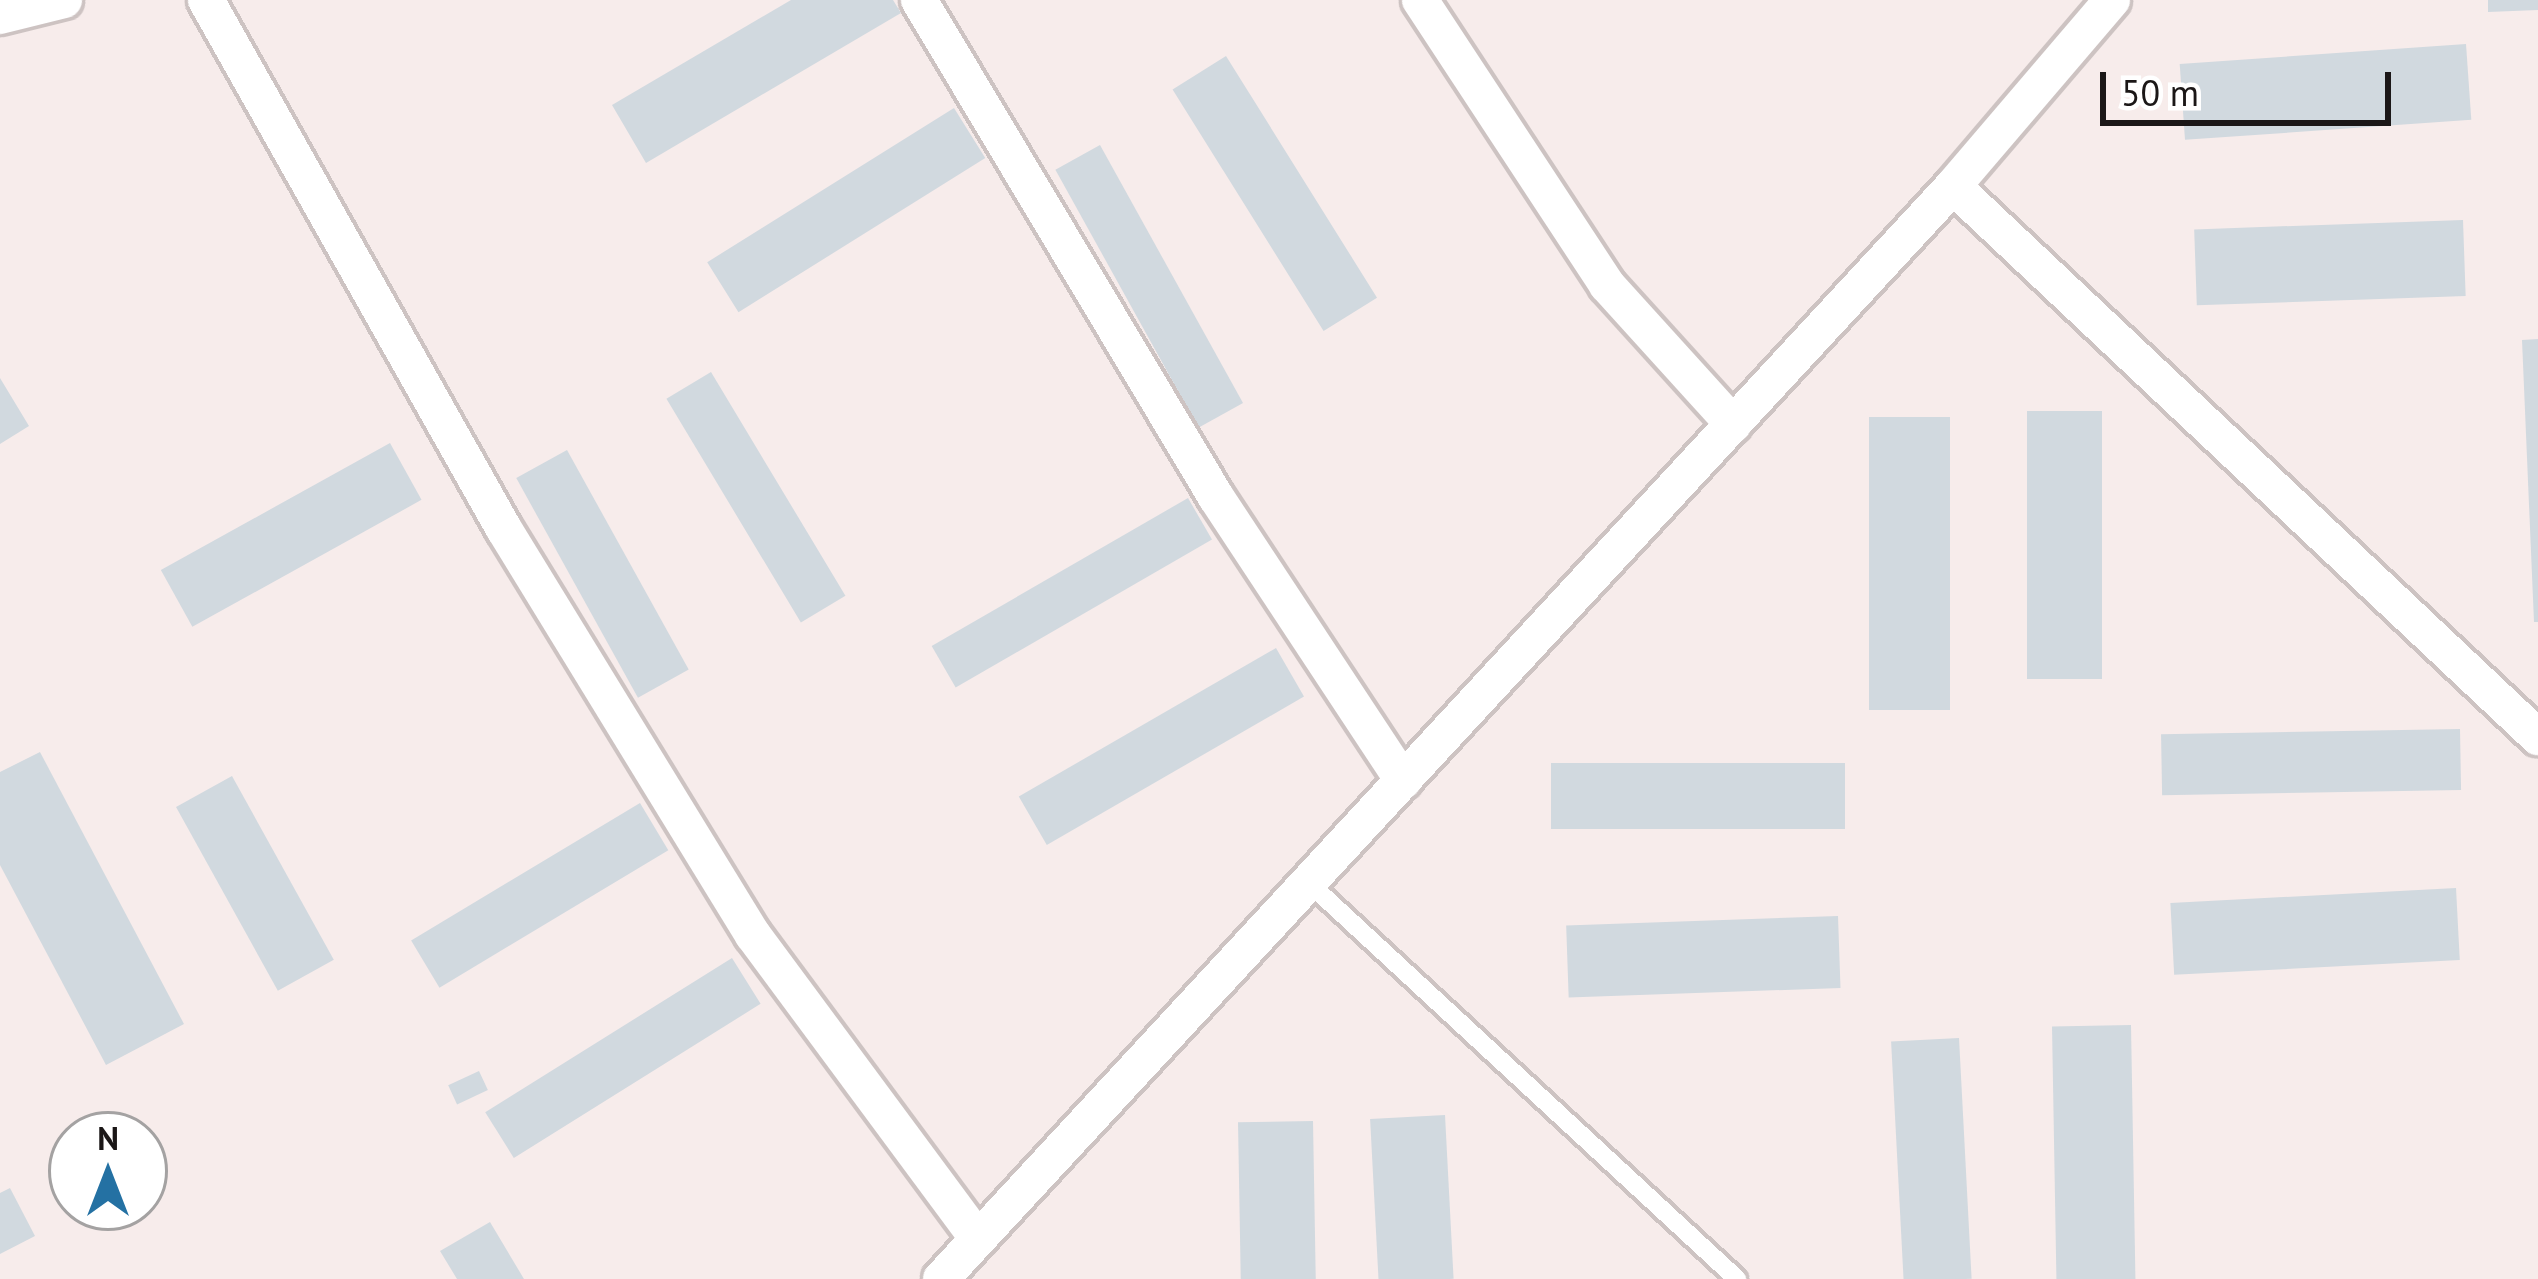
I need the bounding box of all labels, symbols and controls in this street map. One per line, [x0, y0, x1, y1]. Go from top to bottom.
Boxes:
scale bar [2106, 48, 2397, 122]
text: 50 m [2121, 69, 2199, 116]
north arrow [48, 1111, 168, 1231]
text: N [97, 1116, 119, 1159]

